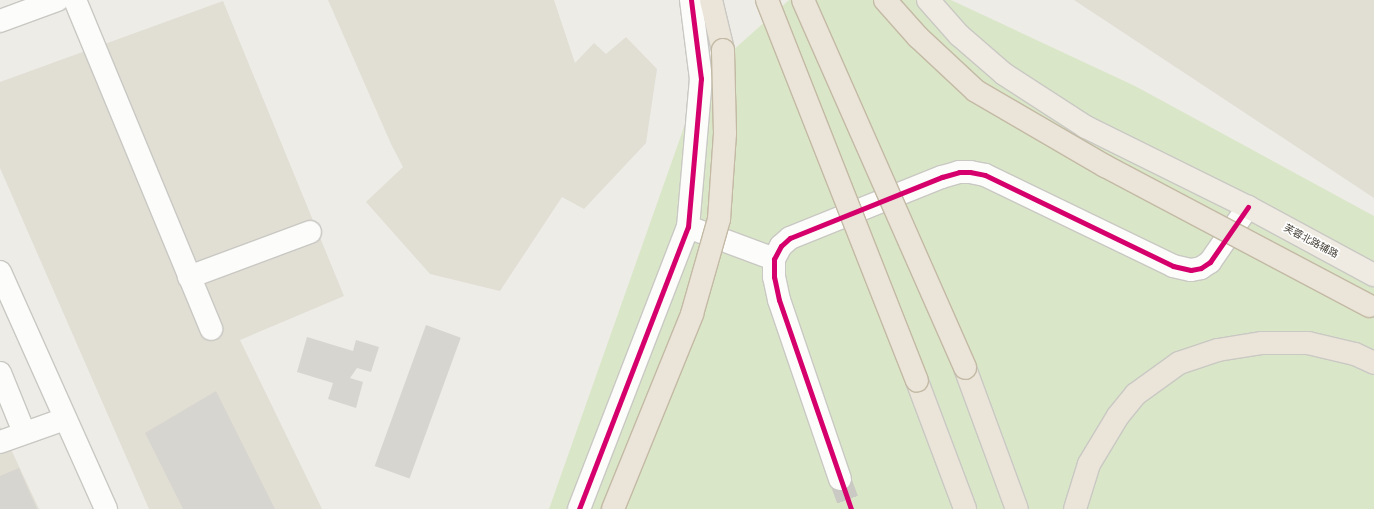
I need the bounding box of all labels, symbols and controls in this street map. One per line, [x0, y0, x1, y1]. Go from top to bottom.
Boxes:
street label: 芙蓉北路辅路 [1282, 222, 1340, 260]

